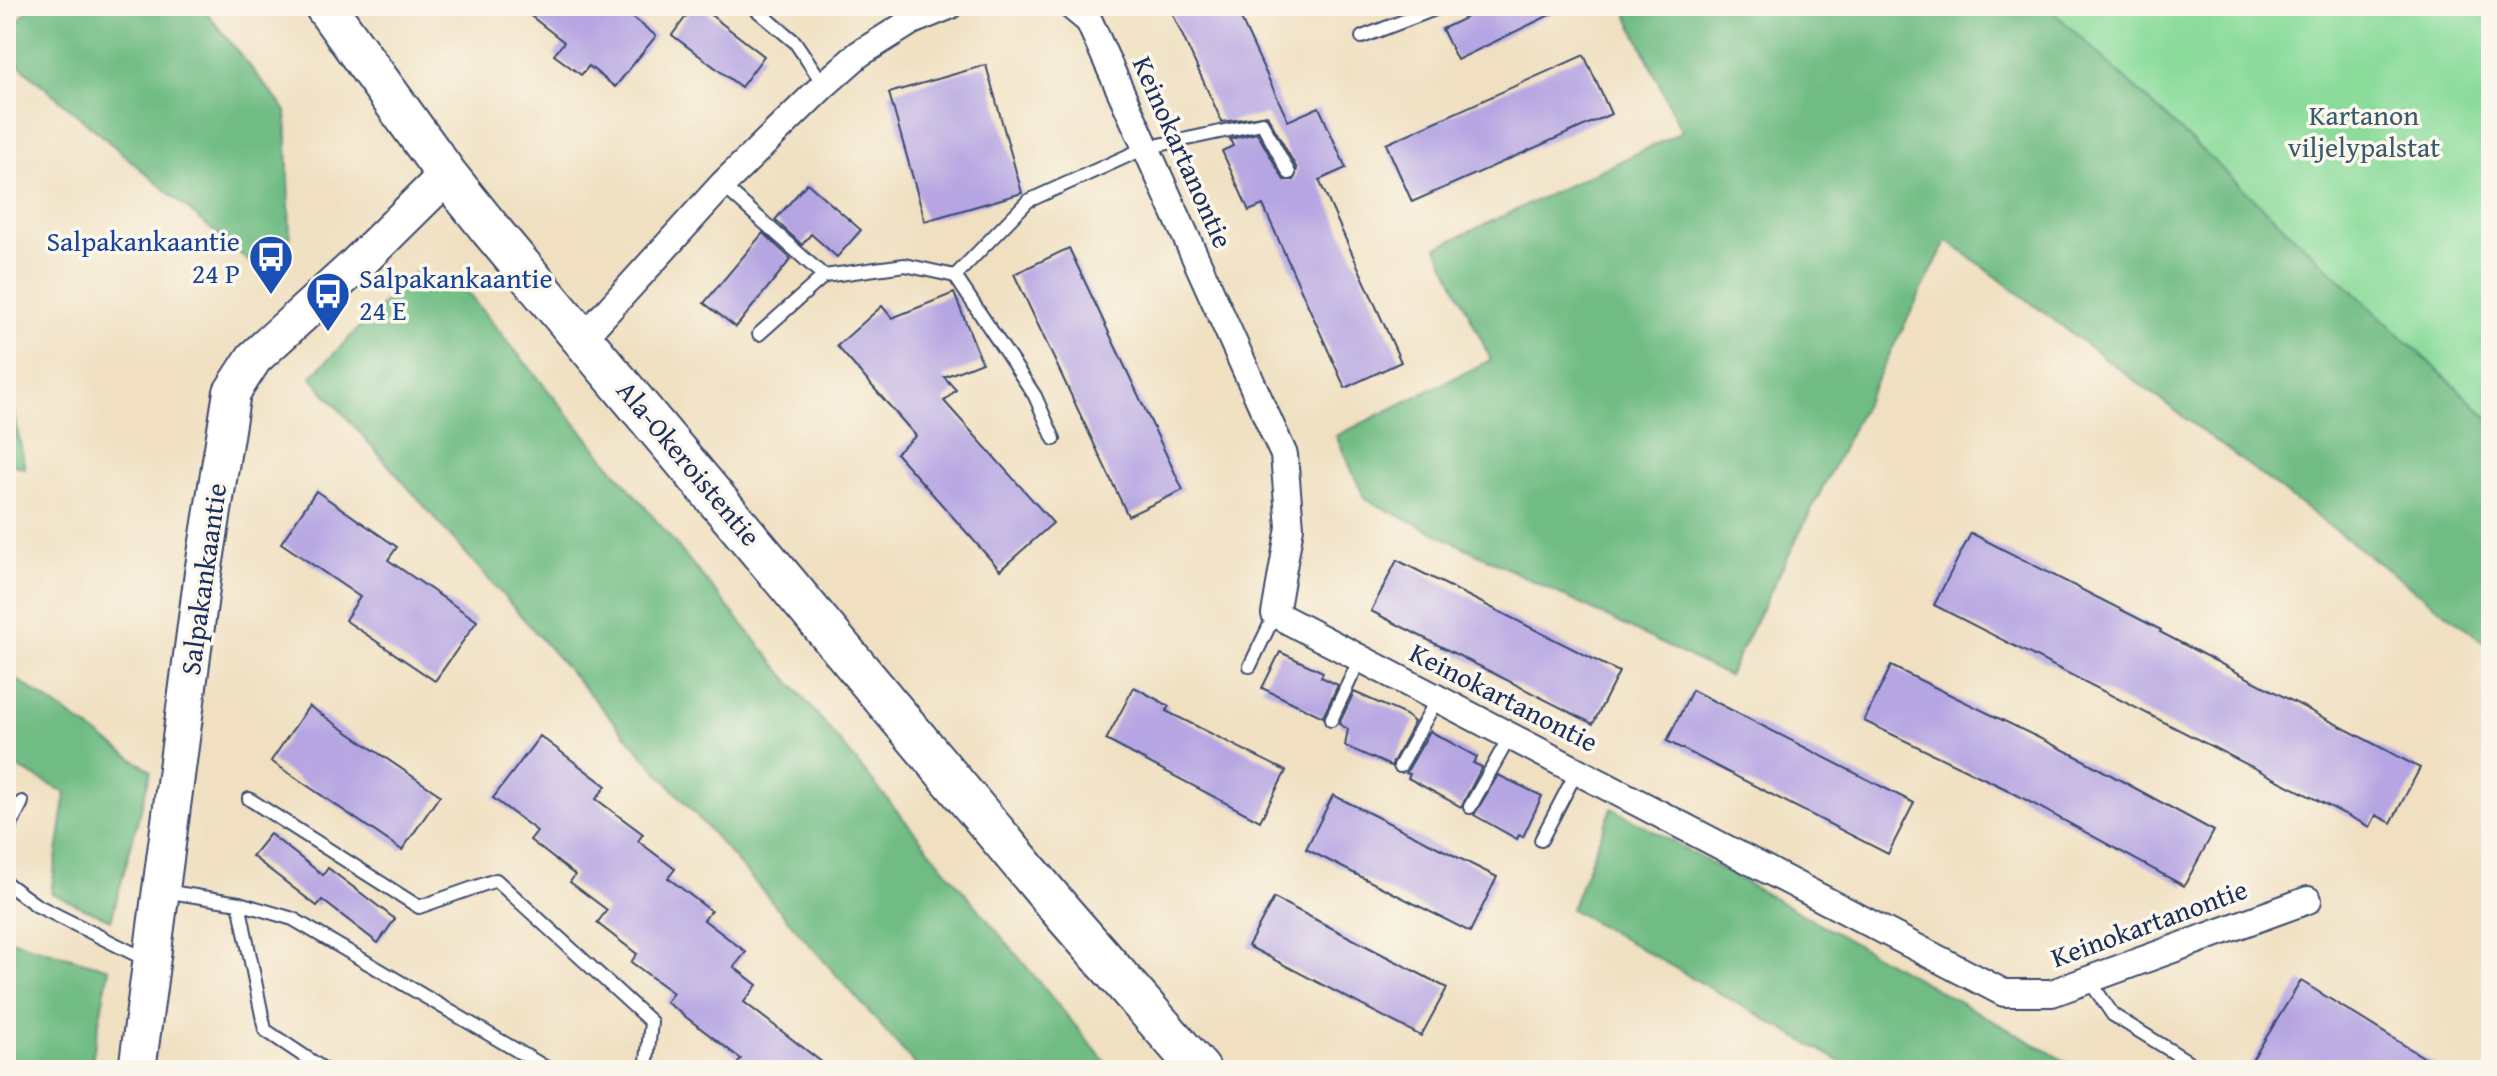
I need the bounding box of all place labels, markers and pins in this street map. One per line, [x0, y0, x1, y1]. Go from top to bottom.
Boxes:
place label: Salpakankaantie 24 P [46, 220, 240, 293]
bus stop icon: Salpakankaantie 24 P [247, 233, 295, 296]
place label: Salpakankaantie 24 E [359, 257, 553, 330]
bus stop icon: Salpakankaantie 24 E [304, 270, 352, 333]

